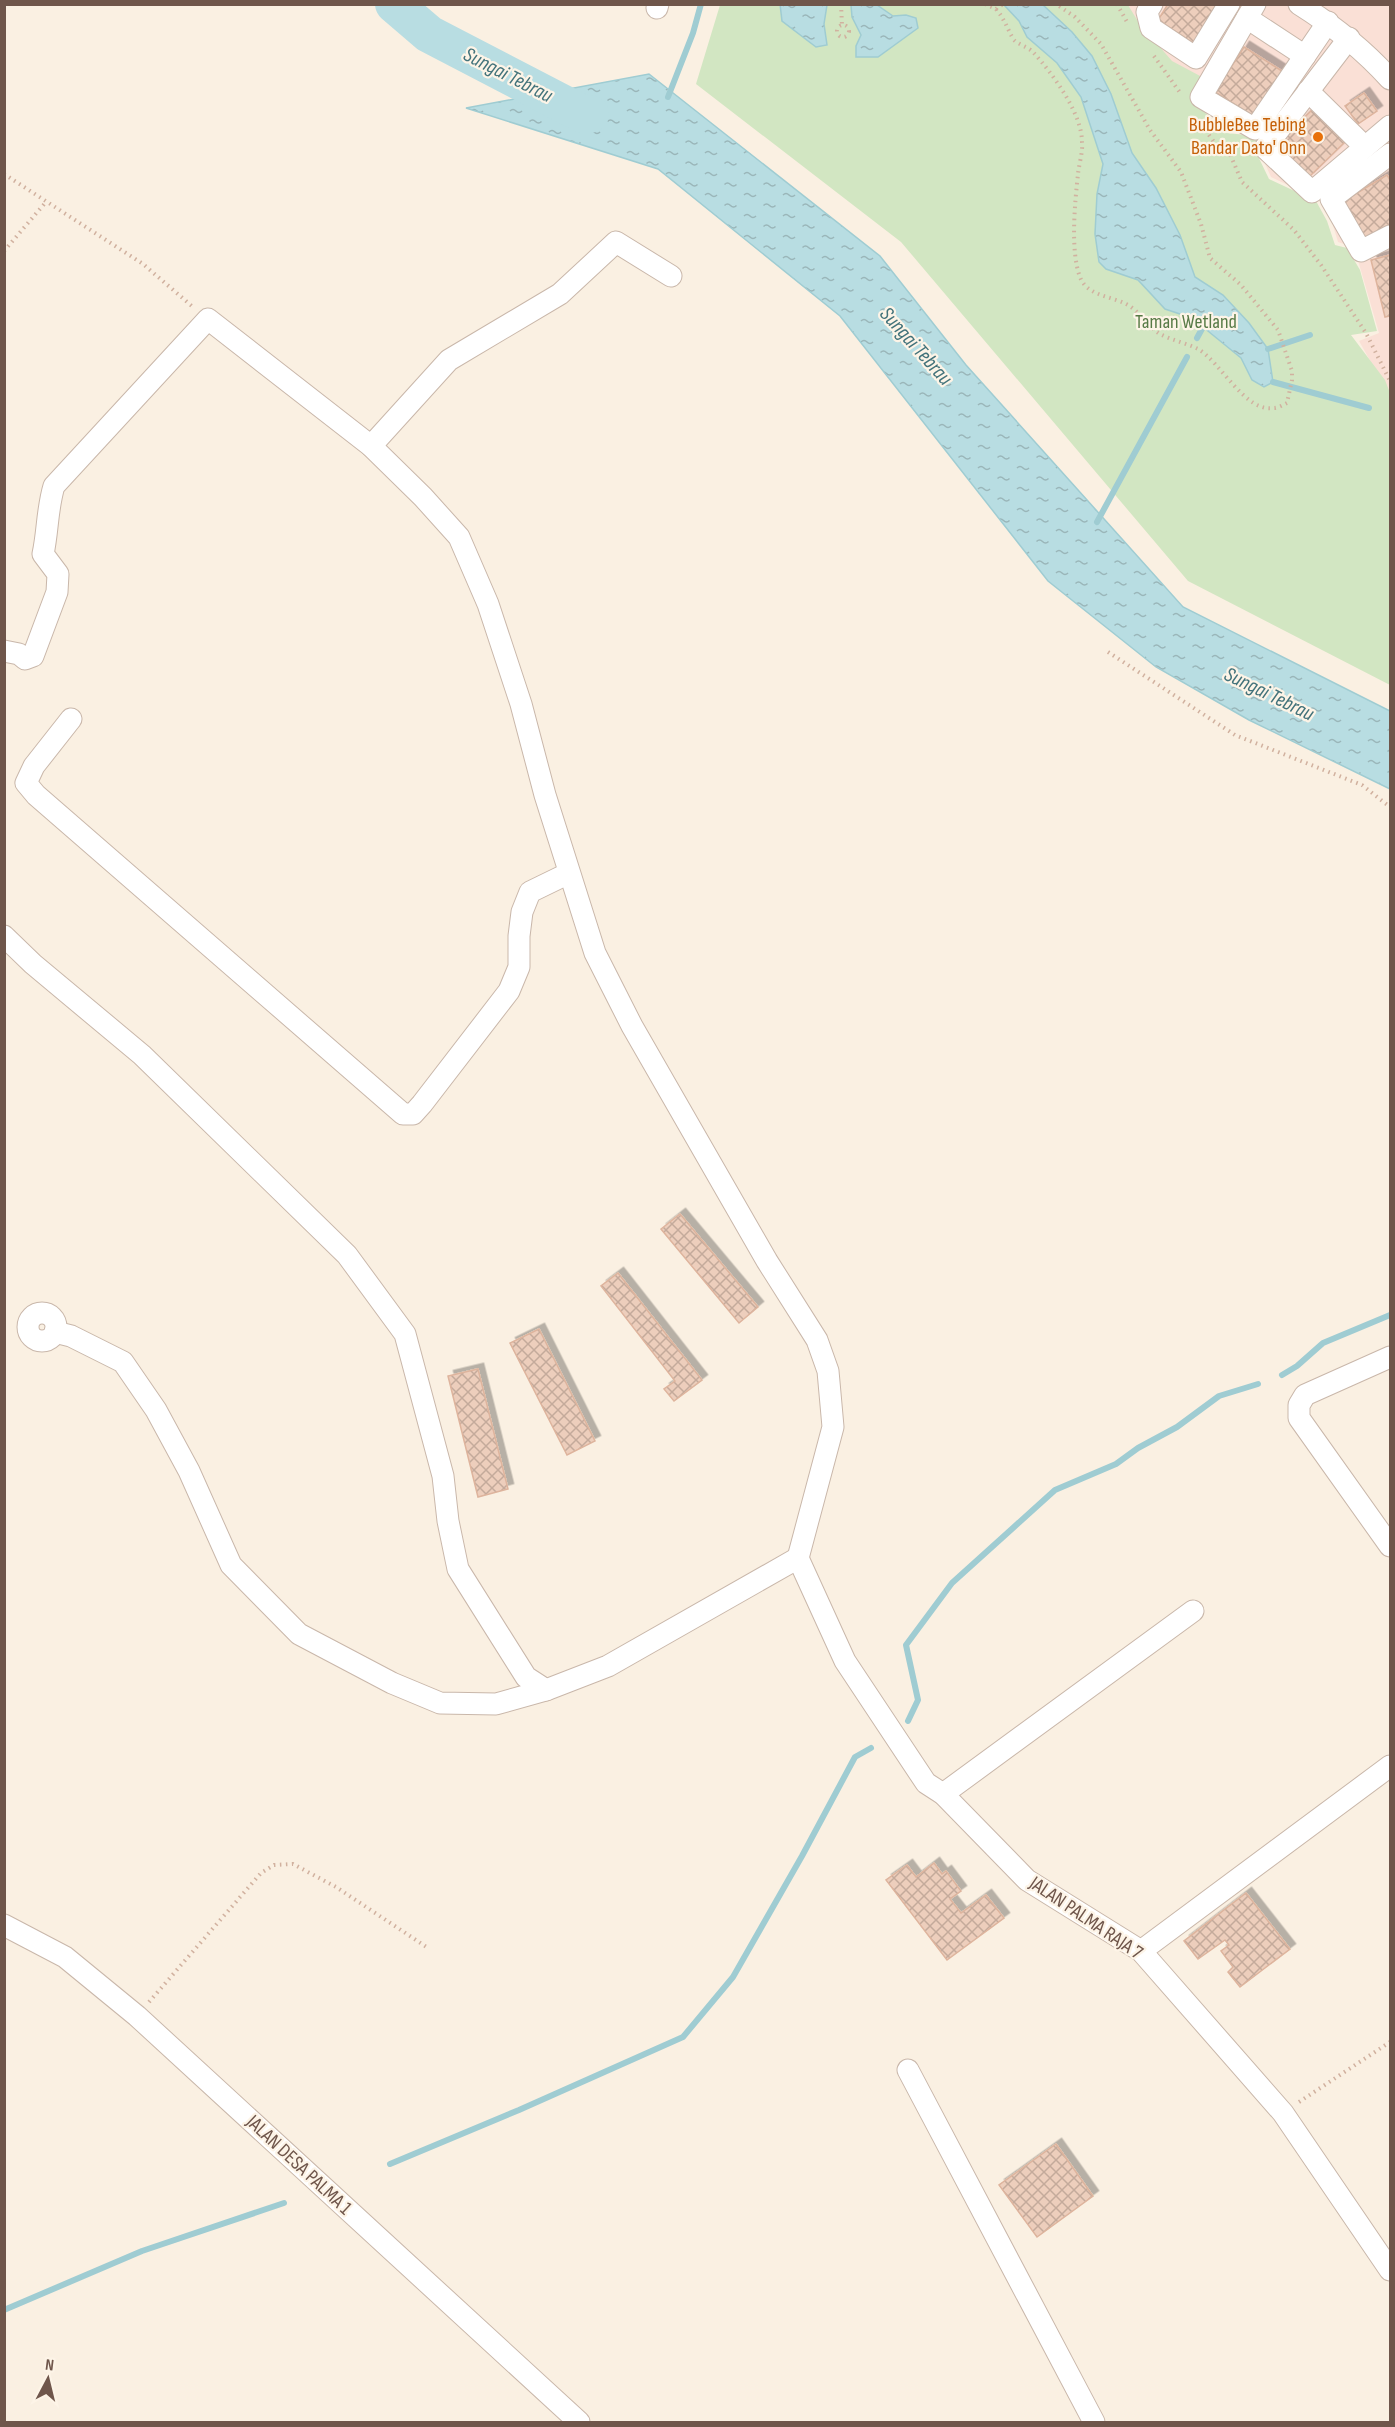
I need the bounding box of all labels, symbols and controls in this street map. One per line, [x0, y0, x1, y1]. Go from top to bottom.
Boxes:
water label: Sungai Tebrau [459, 42, 557, 108]
place label: BubbleBee Tebing Bandar Dato' Onn [1189, 113, 1306, 160]
marker: BubbleBee Tebing Bandar Dato' Onn [1311, 130, 1325, 144]
water label: Sungai Tebrau [874, 302, 958, 391]
park label: Taman Wetland [1135, 310, 1237, 334]
water label: Sungai Tebrau [1220, 662, 1318, 727]
street label: JALAN PALMA RAJA 7 [1024, 1871, 1147, 1965]
street label: JALAN DESA PALMA 1 [241, 2109, 357, 2220]
north arrow [18, 2349, 78, 2409]
text: N [44, 2356, 55, 2376]

